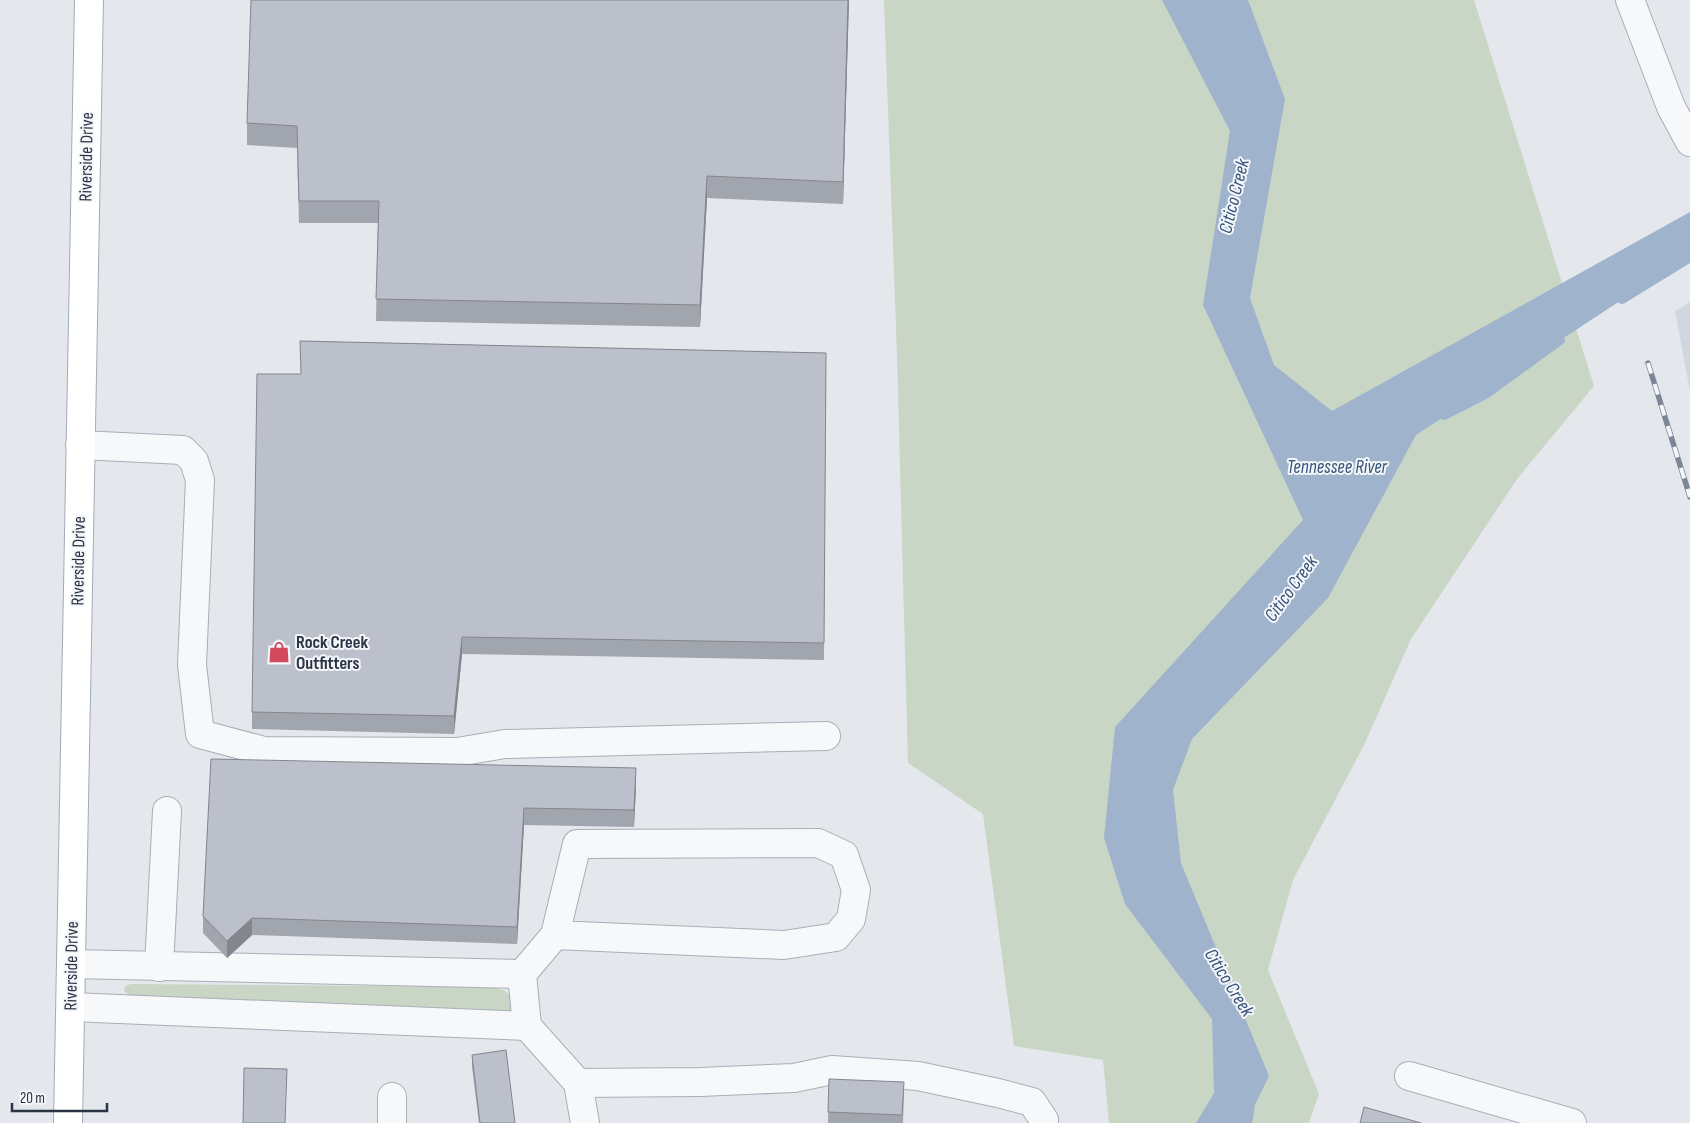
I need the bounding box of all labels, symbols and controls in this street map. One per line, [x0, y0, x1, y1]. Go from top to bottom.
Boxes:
street label: Riverside Drive [75, 112, 98, 202]
water label: Citico Creek [1214, 156, 1255, 236]
water label: Tennessee River [1287, 456, 1388, 479]
street label: Riverside Drive [67, 516, 90, 606]
water label: Citico Creek [1260, 551, 1323, 626]
place label: Rock Creek Outfitters [296, 632, 368, 674]
shop icon: Rock Creek Outfitters [266, 639, 292, 665]
street label: Riverside Drive [60, 921, 83, 1011]
water label: Citico Creek [1199, 945, 1259, 1022]
scale bar [12, 1080, 108, 1112]
text: 20 m [20, 1089, 45, 1108]

